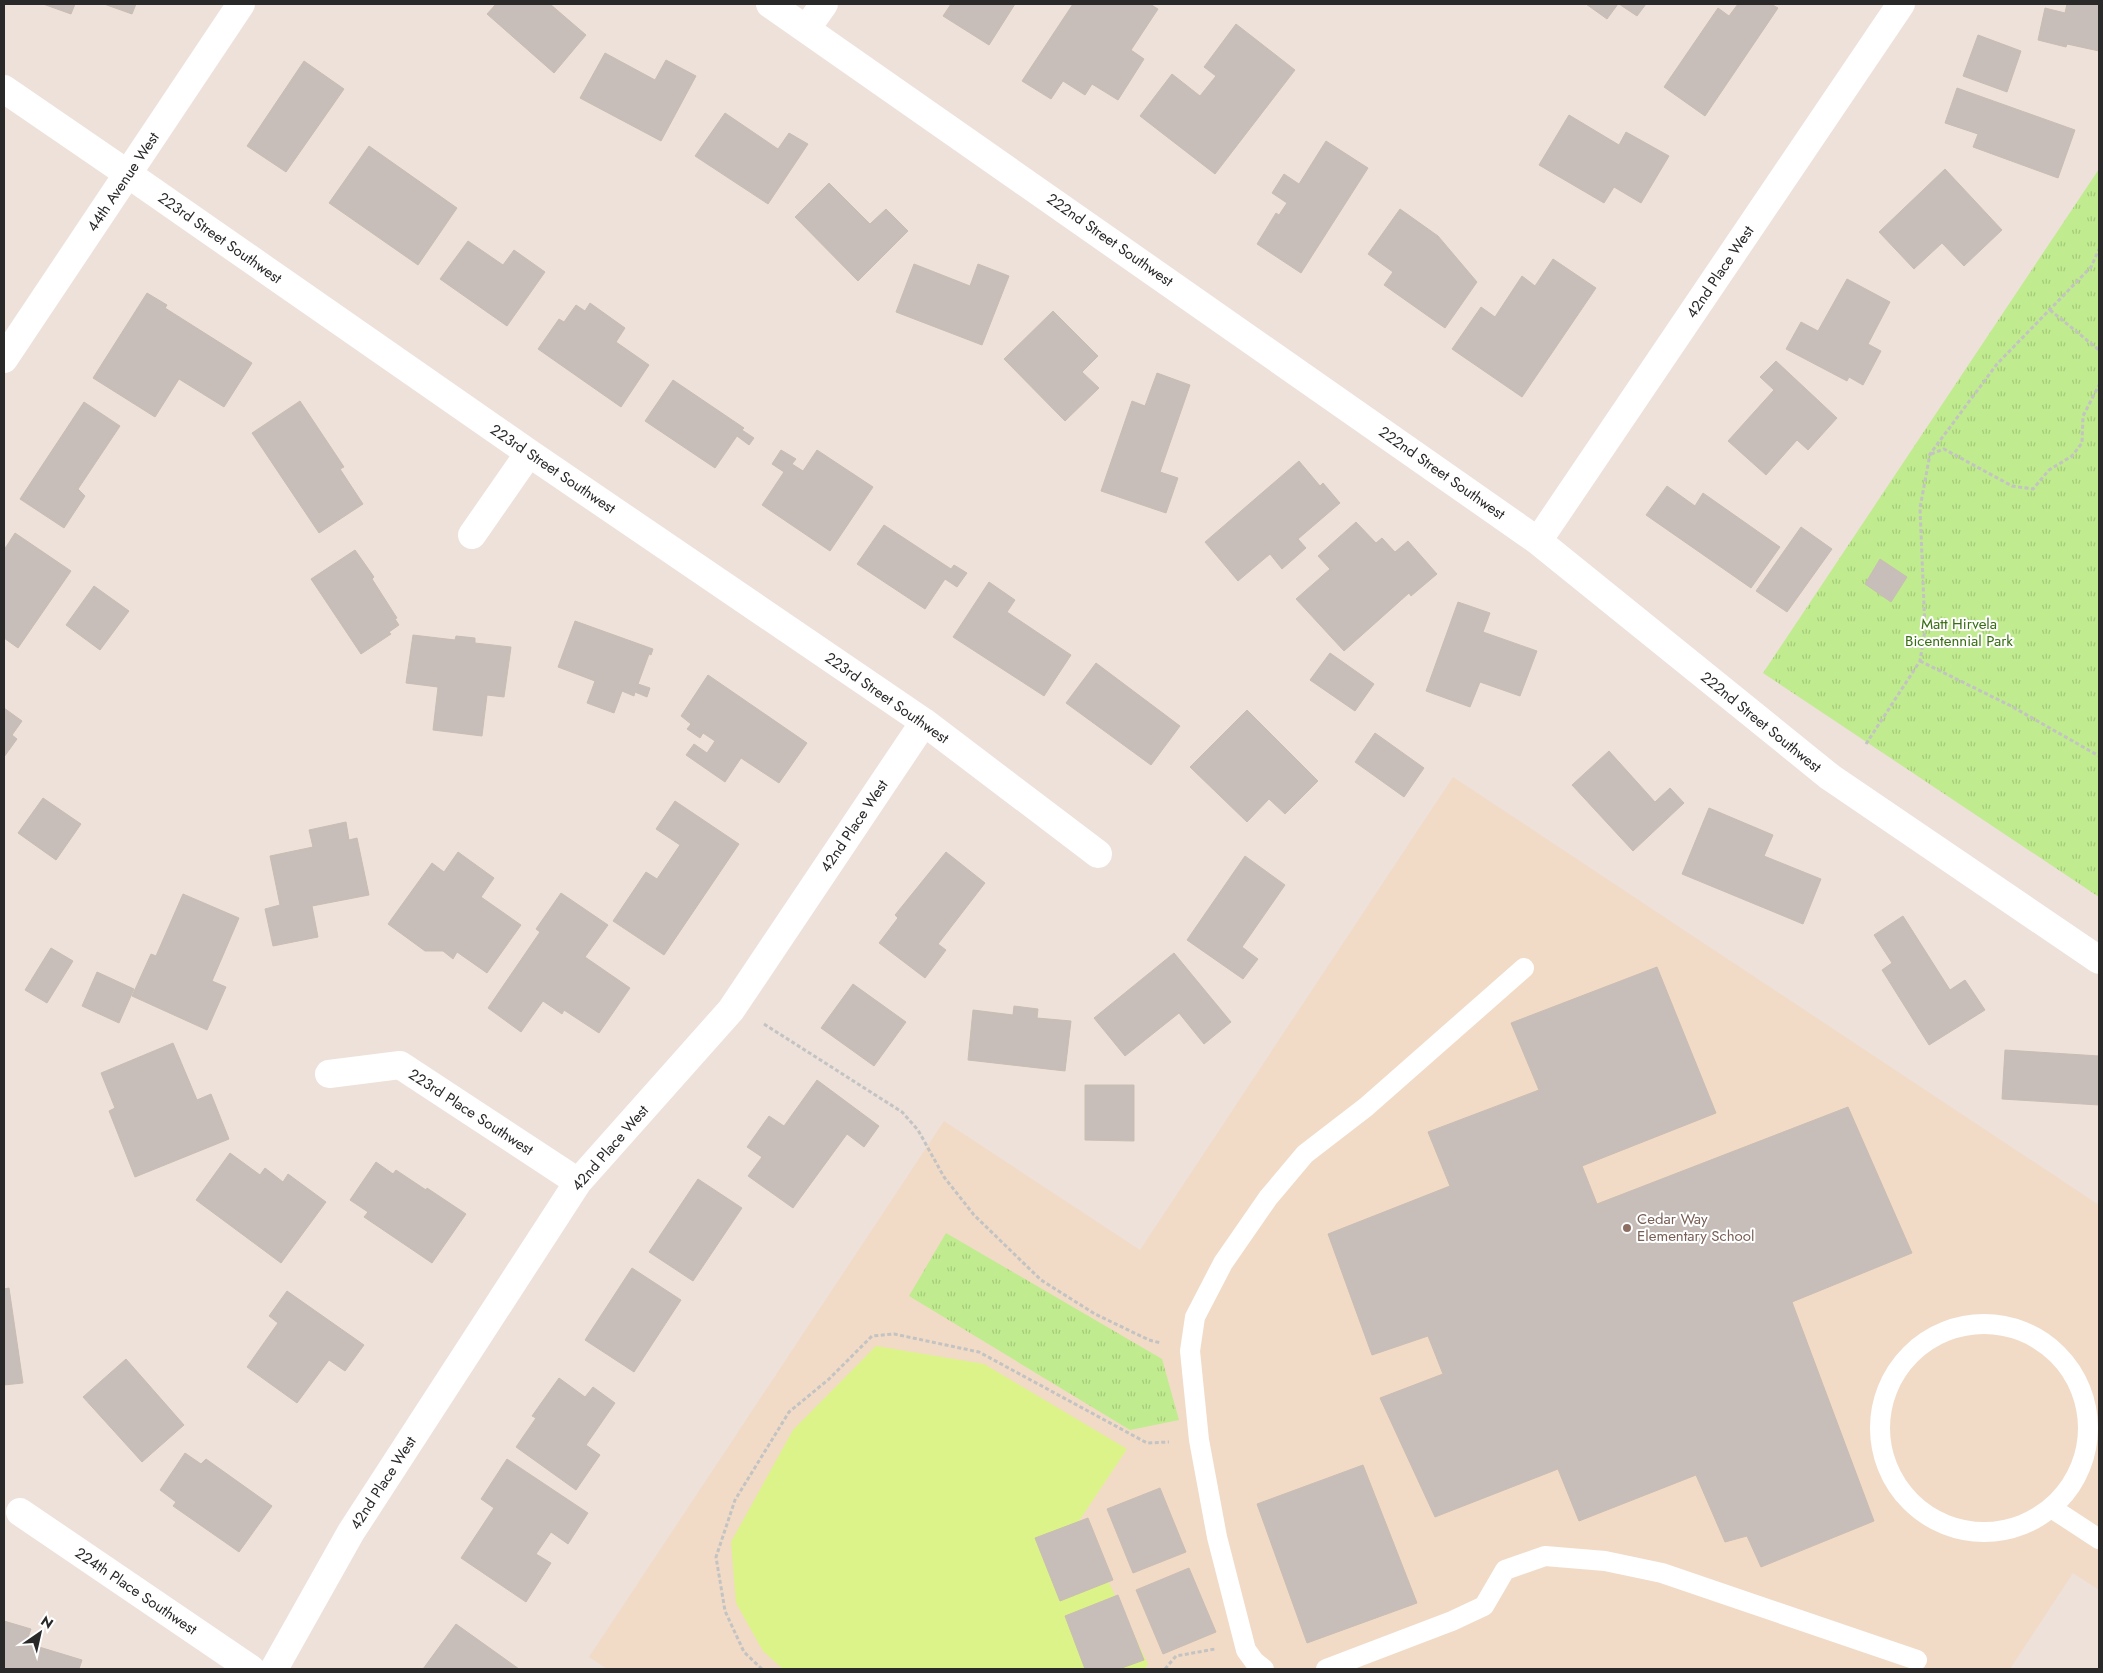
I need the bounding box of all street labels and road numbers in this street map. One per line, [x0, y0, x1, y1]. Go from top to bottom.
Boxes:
street label: 44th Avenue West [82, 128, 165, 236]
street label: 223rd Street Southwest [154, 187, 287, 289]
street label: 222nd Street Southwest [1042, 188, 1178, 292]
street label: 42nd Place West [1681, 221, 1759, 323]
street label: 223rd Street Southwest [486, 419, 620, 519]
street label: 222nd Street Southwest [1374, 421, 1510, 525]
street label: 223rd Street Southwest [821, 647, 954, 749]
street label: 222nd Street Southwest [1696, 666, 1826, 778]
street label: 42nd Place West [815, 775, 893, 877]
street label: 223rd Place Southwest [404, 1063, 538, 1161]
street label: 42nd Place West [566, 1100, 654, 1196]
street label: 42nd Place West [344, 1432, 422, 1534]
street label: 224th Place Southwest [71, 1542, 202, 1640]

